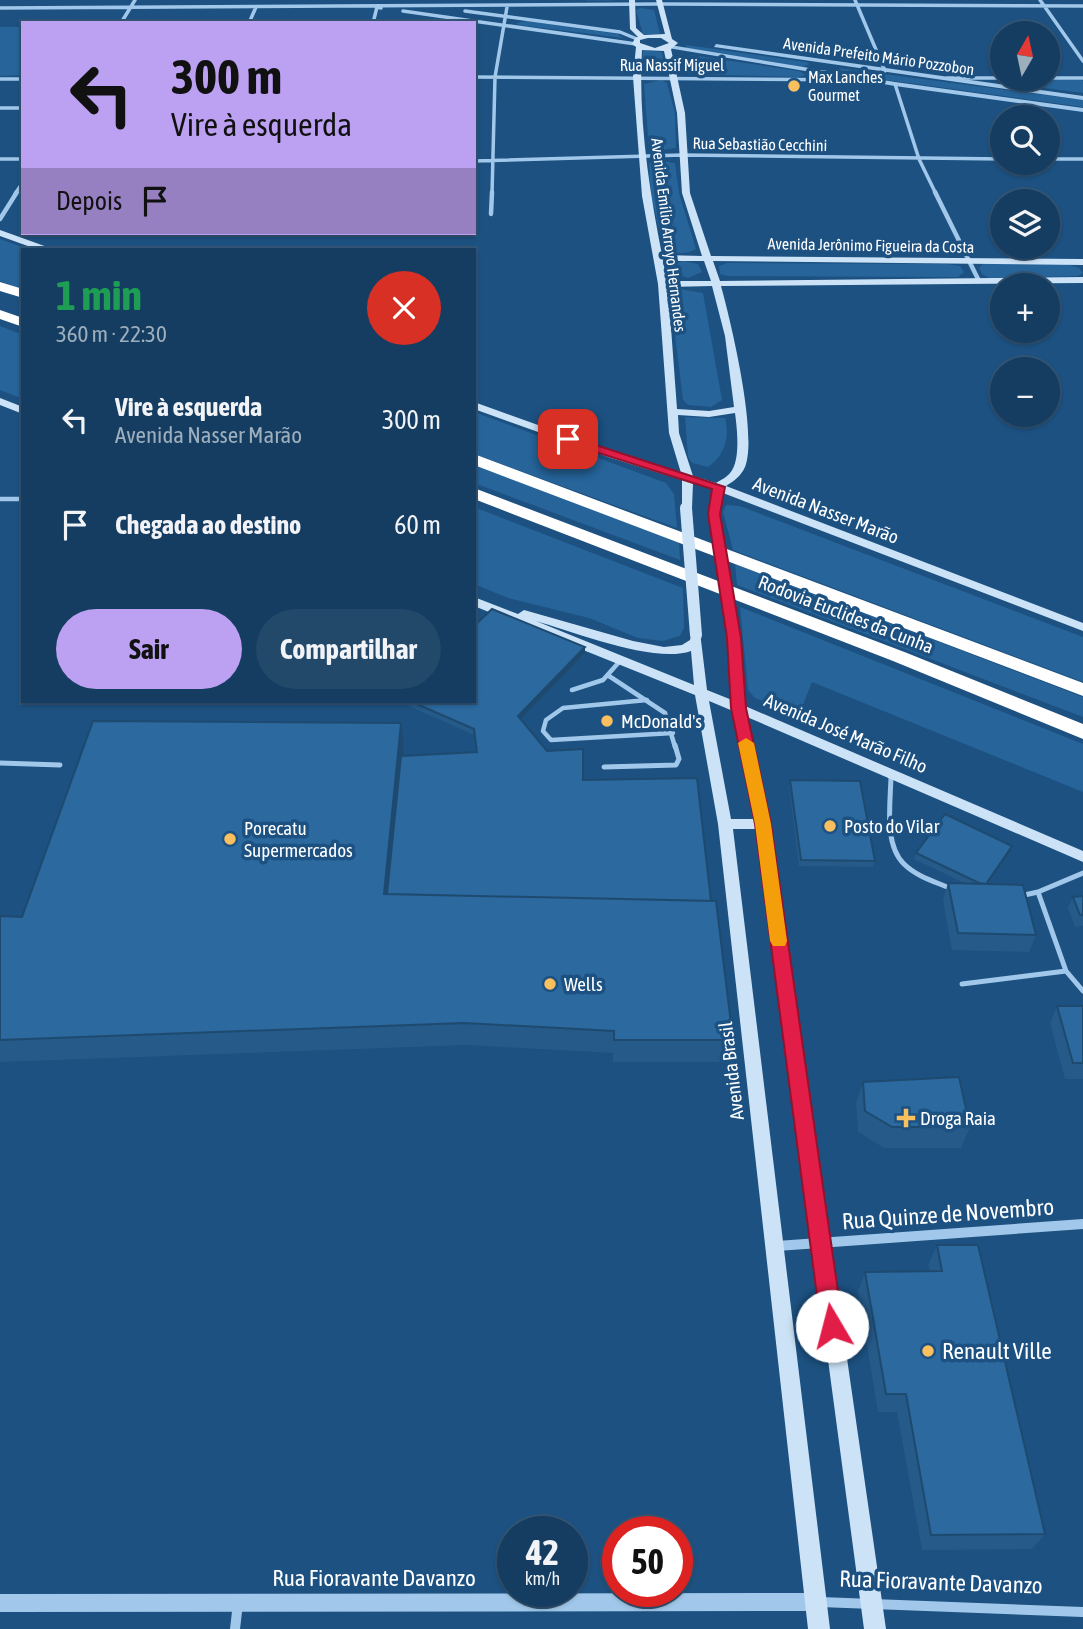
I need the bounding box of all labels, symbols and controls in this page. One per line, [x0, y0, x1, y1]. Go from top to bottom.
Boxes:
north arrow [990, 21, 1060, 91]
map controls [990, 21, 1060, 427]
street label: Avenida Prefeito Mário Pozzobon [782, 34, 976, 78]
text: 300 m [171, 48, 282, 104]
icon: left [56, 49, 147, 140]
street label: Rua Nassif Miguel [620, 56, 725, 75]
place label: Max Lanches Gourmet [808, 68, 883, 104]
marker: Max Lanches Gourmet [786, 78, 802, 94]
button: search [990, 105, 1060, 175]
text: Vire à esquerda [171, 106, 352, 143]
street label: Rua Sebastião Cecchini [693, 134, 827, 154]
street label: Avenida Emílio Arroyo Hernandes [647, 137, 690, 334]
icon: arrive [136, 182, 174, 220]
text: Depois [56, 186, 122, 216]
button: layers [990, 189, 1060, 259]
street label: Avenida Jerônimo Figueira da Costa [767, 234, 975, 257]
text: 1 min [56, 271, 142, 319]
button: close [367, 271, 441, 345]
button: + [990, 273, 1060, 343]
text: 360 m · 22:30 [56, 321, 167, 347]
button: − [990, 357, 1060, 427]
text: Vire à esquerda [115, 392, 262, 422]
icon: left [56, 401, 94, 439]
text: 300 m [382, 405, 441, 435]
pin [538, 409, 598, 469]
icon: arrive [549, 420, 587, 458]
text: Avenida Nasser Marão [115, 422, 302, 448]
street label: Avenida Nasser Marão [750, 472, 902, 548]
icon: arrive [56, 506, 94, 544]
text: Chegada ao destino [115, 510, 301, 540]
text: 60 m [394, 510, 441, 540]
street label: Rodovia Euclides da Cunha [755, 570, 937, 658]
button: Sair [56, 609, 242, 689]
button: Compartilhar [256, 609, 441, 689]
street label: Avenida José Marão Filho [761, 689, 931, 777]
place label: McDonald's [621, 710, 702, 732]
marker: McDonald's [599, 713, 615, 729]
place label: Posto do Vilar [844, 815, 940, 837]
place label: Porecatu Supermercados [244, 817, 353, 861]
marker: Posto do Vilar [822, 818, 838, 834]
marker: Porecatu Supermercados [222, 831, 238, 847]
place label: Wells [564, 973, 603, 995]
marker: Wells [542, 976, 558, 992]
street label: Avenida Brasil [714, 1021, 748, 1121]
place label: Droga Raia [920, 1107, 996, 1129]
marker: Droga Raia [898, 1110, 914, 1126]
street label: Rua Quinze de Novembro [841, 1194, 1055, 1234]
position arrow [795, 1289, 869, 1363]
place label: Renault Ville [942, 1338, 1052, 1364]
marker: Renault Ville [920, 1343, 936, 1359]
speed limit sign: 50 [602, 1516, 693, 1607]
text: 42 [526, 1532, 559, 1572]
street label: Rua Fioravante Davanzo [272, 1565, 476, 1591]
street label: Rua Fioravante Davanzo [839, 1565, 1043, 1599]
text: km/h [525, 1568, 560, 1589]

